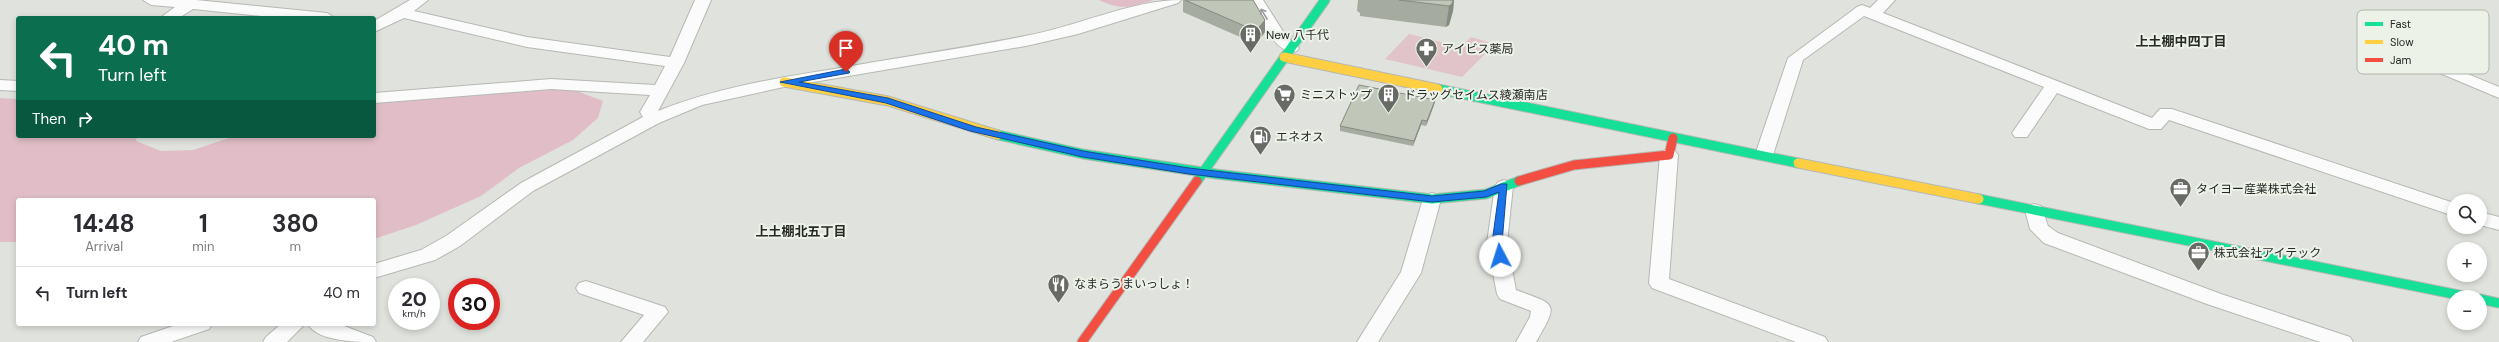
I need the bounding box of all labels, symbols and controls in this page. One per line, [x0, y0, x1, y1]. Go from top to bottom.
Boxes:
one-way arrow [1260, 9, 1268, 20]
legend [2357, 10, 2489, 74]
text: Fast [2390, 17, 2411, 31]
building icon: New 八千代 [1237, 22, 1263, 55]
text: 40 m [98, 27, 169, 64]
place label: New 八千代 [1266, 27, 1329, 43]
pin [829, 31, 863, 72]
icon: left [32, 32, 84, 84]
district label: 上土棚中四丁目 [2135, 33, 2227, 50]
text: Slow [2390, 35, 2414, 49]
pharmacy icon: アイビス薬局 [1414, 36, 1440, 69]
icon: arrive [835, 37, 857, 59]
place label: アイビス薬局 [1442, 41, 1513, 57]
text: Jam [2390, 53, 2411, 67]
text: Turn left [98, 63, 167, 87]
supermarket icon: ミニストップ [1271, 82, 1297, 115]
building icon: ドラッグセイムス綾瀬南店 [1376, 82, 1402, 115]
place label: ミニストップ [1300, 87, 1372, 103]
place label: ドラッグセイムス綾瀬南店 [1404, 87, 1548, 103]
icon: right [74, 108, 96, 130]
text: Then [32, 109, 66, 129]
fuel station icon: エネオス [1247, 124, 1273, 157]
place label: エネオス [1276, 129, 1324, 145]
office icon: タイヨー産業株式会社 [2168, 176, 2194, 209]
place label: タイヨー産業株式会社 [2196, 181, 2316, 197]
map controls [2447, 194, 2487, 330]
button: search [2447, 194, 2487, 234]
text: 14:48 [74, 208, 135, 239]
text: 1 [199, 208, 208, 239]
text: 380 [272, 208, 318, 239]
district label: 上土棚北五丁目 [755, 223, 847, 240]
position arrow [1479, 235, 1521, 277]
text: Arrival [85, 238, 123, 255]
text: min [192, 238, 214, 255]
text: m [289, 238, 301, 255]
office icon: 株式会社アイテック [2185, 240, 2211, 273]
button: + [2447, 242, 2487, 282]
place label: 株式会社アイテック [2214, 245, 2321, 261]
restaurant icon: なまらうまいっしょ！ [1046, 271, 1072, 304]
place label: なまらうまいっしょ！ [1074, 276, 1194, 292]
speed limit sign: 30 [448, 278, 500, 330]
icon: left [32, 282, 54, 304]
text: Turn left [66, 283, 127, 303]
text: 40 m [323, 283, 360, 303]
text: 20 [401, 286, 427, 312]
button: − [2447, 290, 2487, 330]
text: km/h [402, 307, 426, 320]

